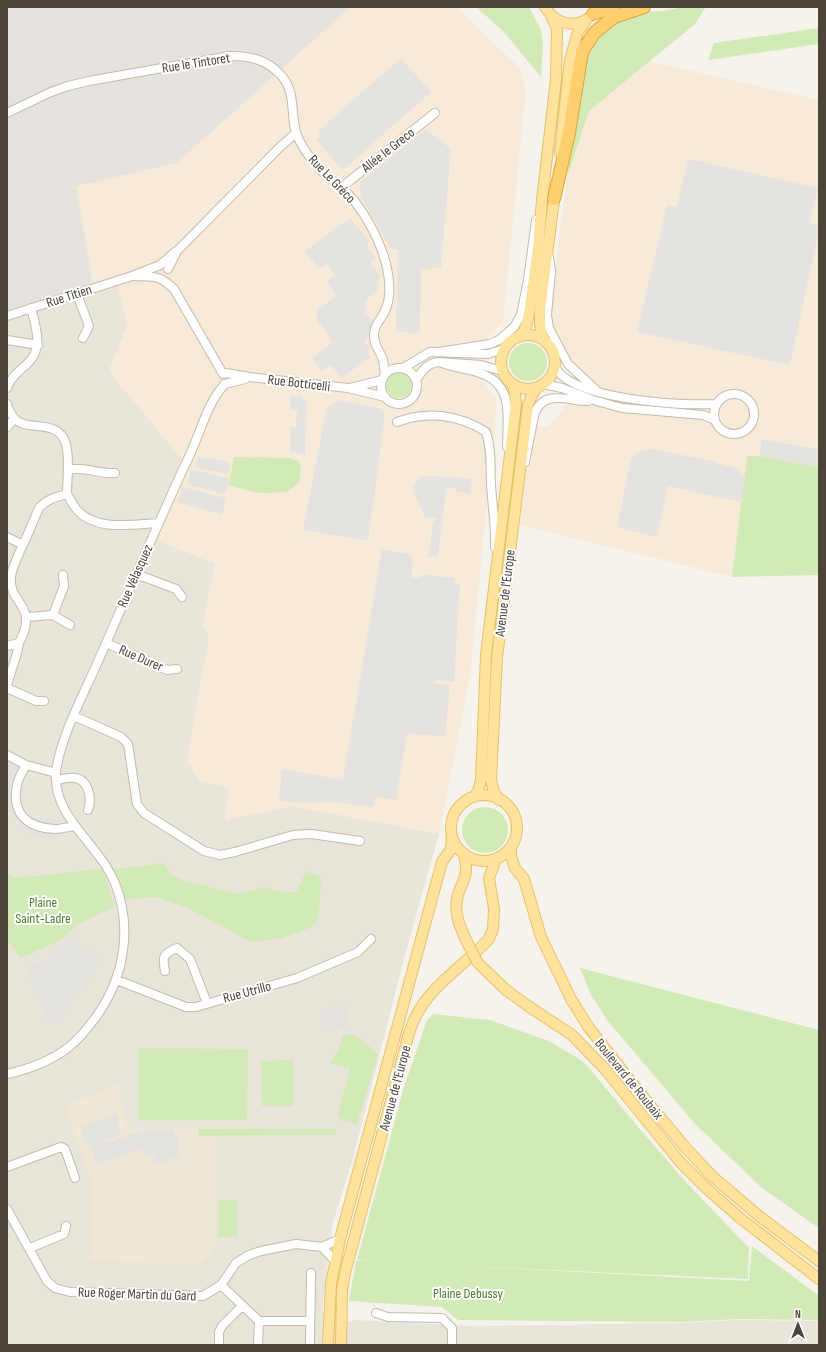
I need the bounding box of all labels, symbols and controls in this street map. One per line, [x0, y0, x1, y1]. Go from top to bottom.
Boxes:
street label: Rue le Tintoret [161, 49, 231, 77]
street label: Allée le Greco [357, 124, 418, 177]
street label: Rue Le Gréco [305, 151, 359, 207]
street label: Rue Titien [44, 281, 94, 311]
street label: Rue Botticelli [267, 371, 331, 395]
street label: Rue Vélasquez [114, 542, 156, 610]
street label: Avenue de l'Europe [491, 548, 519, 639]
street label: Rue Durer [116, 641, 166, 675]
park label: Plaine Saint-Ladre [15, 894, 71, 927]
street label: Rue Utrillo [221, 977, 273, 1007]
street label: Boulevard de Roubaix [591, 1035, 667, 1123]
street label: Avenue de l'Europe [375, 1043, 415, 1133]
street label: Rue Roger Martin du Gard [77, 1283, 197, 1305]
park label: Plaine Debussy [433, 1285, 503, 1302]
north arrow [778, 1304, 818, 1344]
text: N [795, 1308, 801, 1321]

